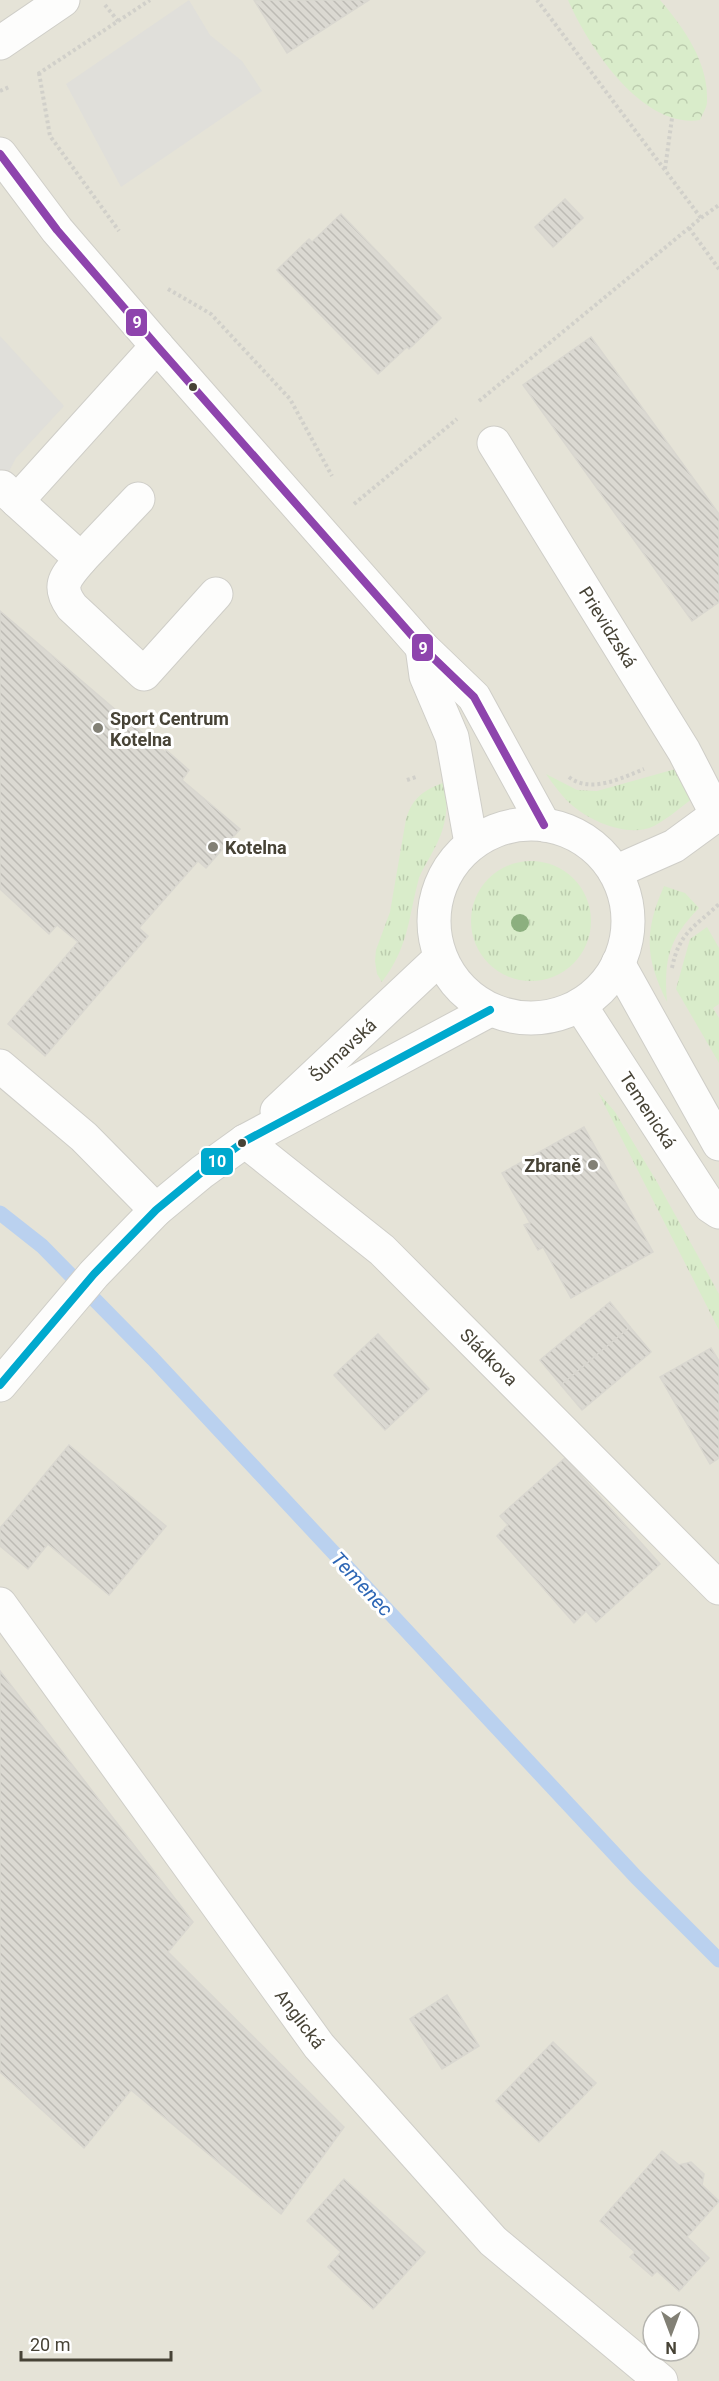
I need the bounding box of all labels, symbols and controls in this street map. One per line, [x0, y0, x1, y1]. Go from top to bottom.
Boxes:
line badge: 9 [125, 308, 148, 337]
text: 9 [132, 313, 142, 332]
unlabelled marker [187, 381, 199, 393]
street label: Prievidzská [575, 583, 641, 671]
line badge: 9 [411, 633, 434, 662]
text: 9 [418, 639, 428, 658]
place label: Sport Centrum Kotelna [110, 708, 229, 750]
marker: Sport Centrum Kotelna [91, 721, 105, 735]
place label: Kotelna [225, 837, 287, 858]
marker: Kotelna [206, 840, 220, 854]
street label: Šumavská [305, 1014, 381, 1086]
street label: Temenická [615, 1068, 681, 1152]
unlabelled marker [236, 1137, 248, 1149]
line badge: 10 [200, 1147, 234, 1176]
text: 10 [208, 1152, 226, 1171]
place label: Zbraně [524, 1155, 581, 1176]
marker: Zbraně [586, 1158, 600, 1172]
street label: Sládkova [456, 1324, 522, 1390]
water label: Temenec [326, 1547, 398, 1621]
street label: Anglická [271, 1985, 329, 2053]
north arrow [641, 2303, 701, 2363]
scale bar [21, 2324, 171, 2362]
text: 20 m [30, 2334, 70, 2355]
text: N [665, 2338, 677, 2357]

